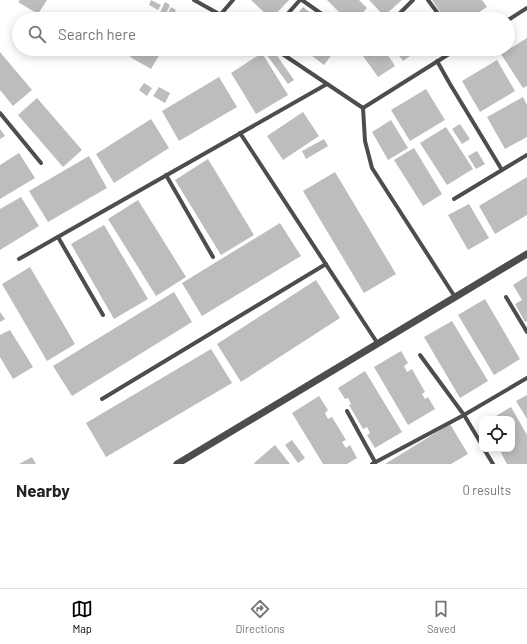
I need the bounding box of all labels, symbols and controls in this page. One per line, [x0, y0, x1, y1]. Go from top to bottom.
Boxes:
search box [12, 12, 515, 56]
icon: search [26, 23, 48, 45]
text: Search here [58, 25, 136, 43]
map controls [479, 416, 515, 452]
button: locate [479, 416, 515, 452]
text: Nearby [16, 480, 70, 500]
text: 0 results [462, 482, 511, 498]
tab: Map [71, 598, 93, 635]
tab: Directions [235, 598, 285, 635]
tab: Saved [427, 598, 456, 635]

